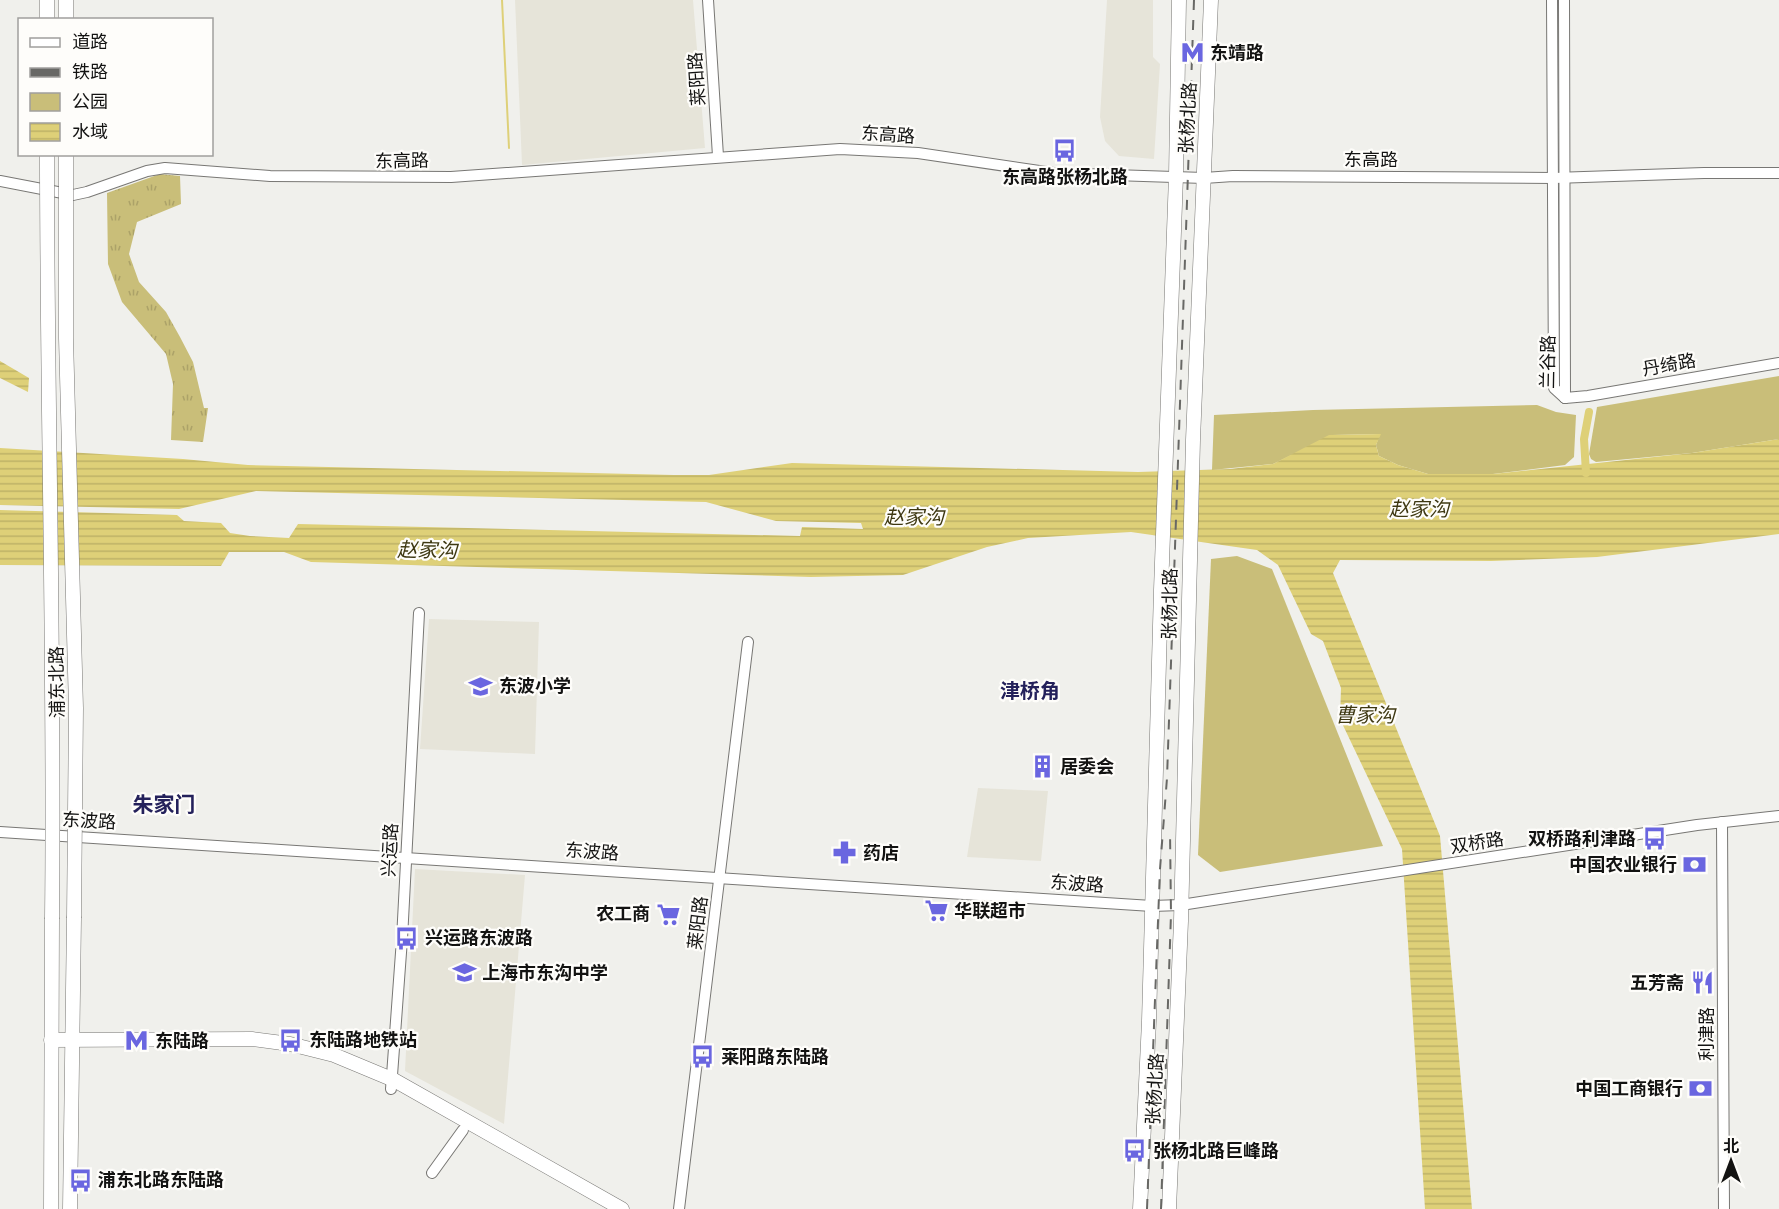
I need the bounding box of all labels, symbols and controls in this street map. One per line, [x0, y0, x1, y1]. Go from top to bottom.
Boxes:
legend [18, 18, 213, 156]
text: 道路 [72, 29, 108, 54]
metro station icon: 东靖路 [1179, 40, 1205, 66]
place label: 东靖路 [1210, 40, 1264, 65]
street label: 莱阳路 [682, 51, 711, 107]
text: 铁路 [72, 59, 108, 84]
street label: 张杨北路 [1173, 81, 1202, 155]
text: 公园 [72, 89, 108, 114]
text: 水域 [72, 119, 108, 144]
street label: 东高路 [860, 120, 916, 149]
bus stop icon: 东高路张杨北路 [1052, 138, 1078, 164]
street label: 东高路 [1344, 147, 1398, 172]
street label: 东高路 [375, 148, 429, 173]
place label: 东高路张杨北路 [1002, 164, 1128, 189]
street label: 兰谷路 [1535, 335, 1560, 389]
street label: 丹绮路 [1640, 348, 1698, 382]
water label: 赵家沟 [1389, 495, 1451, 523]
water label: 赵家沟 [884, 503, 946, 531]
water label: 赵家沟 [397, 535, 459, 565]
street label: 张杨北路 [1156, 568, 1183, 640]
street label: 浦东北路 [43, 646, 70, 718]
school or university icon: 东波小学 [468, 673, 494, 699]
place label: 东波小学 [499, 673, 571, 698]
district label: 津桥角 [1000, 677, 1060, 705]
water label: 曹家沟 [1335, 701, 1397, 729]
building icon: 居委会 [1029, 754, 1055, 780]
place label: 居委会 [1060, 754, 1114, 779]
district label: 朱家门 [133, 790, 196, 819]
street label: 东波路 [61, 807, 117, 834]
street label: 兴运路 [376, 822, 403, 878]
street label: 双桥路 [1448, 826, 1506, 859]
place label: 双桥路利津路 [1528, 826, 1636, 851]
bus stop icon: 双桥路利津路 [1641, 826, 1667, 852]
street label: 东波路 [564, 837, 620, 866]
pharmacy icon: 药店 [832, 840, 858, 866]
place label: 药店 [863, 840, 899, 865]
place label: 中国农业银行 [1569, 852, 1677, 877]
bank icon: 中国农业银行 [1682, 852, 1708, 878]
street label: 东波路 [1049, 869, 1105, 898]
street label: 莱阳路 [682, 895, 713, 951]
supermarket icon: 华联超市 [923, 898, 949, 924]
place label: 华联超市 [954, 898, 1026, 923]
place label: 农工商 [596, 901, 650, 926]
supermarket icon: 农工商 [655, 901, 681, 927]
bus stop icon: 兴运路东波路 [394, 925, 420, 951]
place label: 兴运路东波路 [425, 925, 533, 950]
school or university icon: 上海市东沟中学 [451, 960, 477, 986]
place label: 上海市东沟中学 [482, 960, 608, 985]
place label: 五芳斋 [1630, 970, 1684, 995]
restaurant icon: 五芳斋 [1689, 970, 1715, 996]
street label: 利津路 [1694, 1007, 1719, 1061]
bus stop icon: 东陆路地铁站 [278, 1027, 304, 1053]
place label: 东陆路地铁站 [309, 1027, 417, 1052]
metro station icon: 东陆路 [124, 1028, 150, 1054]
place label: 东陆路 [155, 1028, 209, 1053]
bus stop icon: 莱阳路东陆路 [690, 1044, 716, 1070]
place label: 莱阳路东陆路 [721, 1044, 829, 1069]
street label: 张杨北路 [1140, 1052, 1169, 1126]
place label: 中国工商银行 [1575, 1076, 1683, 1101]
bank icon: 中国工商银行 [1688, 1076, 1714, 1102]
north arrow [1701, 1131, 1761, 1191]
text: 北 [1723, 1135, 1739, 1158]
bus stop icon: 张杨北路巨峰路 [1122, 1138, 1148, 1164]
place label: 张杨北路巨峰路 [1153, 1138, 1279, 1163]
bus stop icon: 浦东北路东陆路 [67, 1167, 93, 1193]
place label: 浦东北路东陆路 [98, 1167, 224, 1192]

